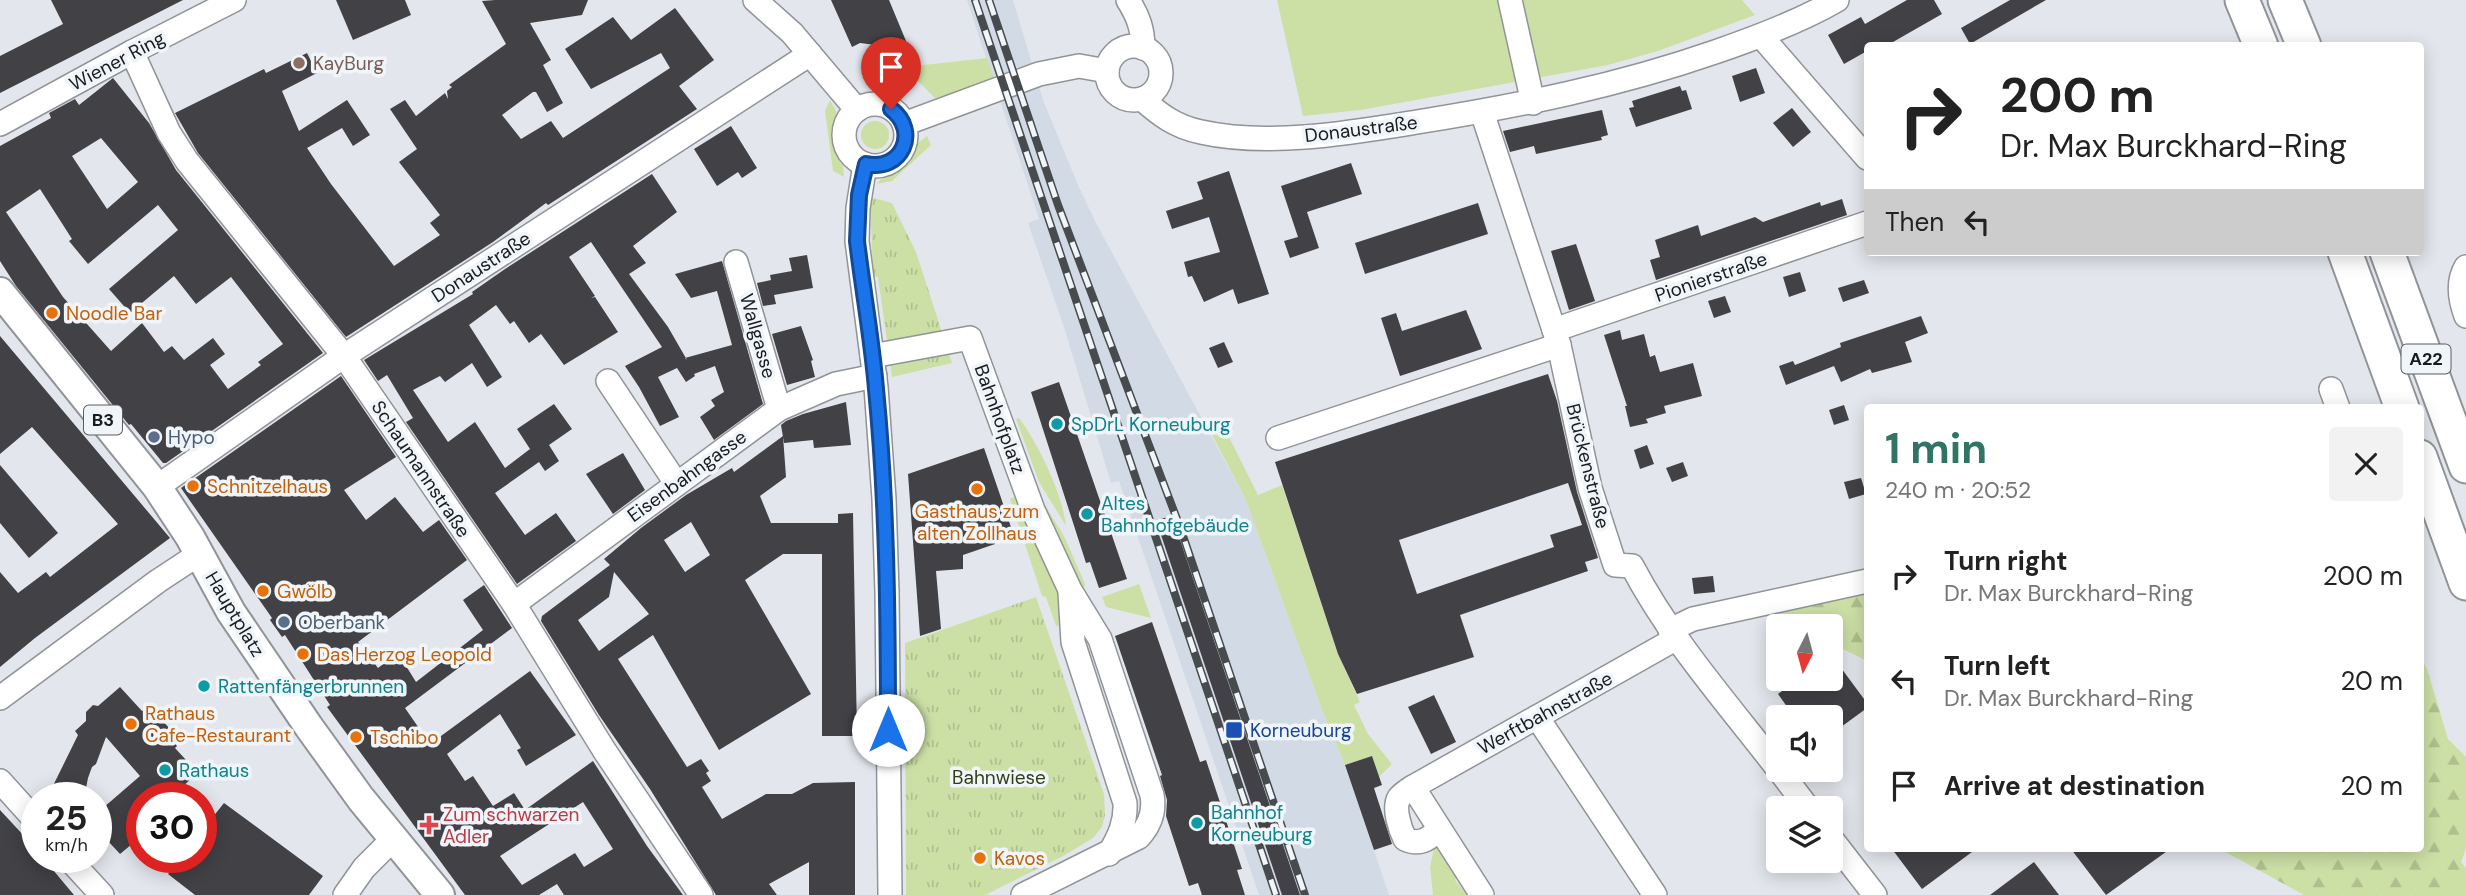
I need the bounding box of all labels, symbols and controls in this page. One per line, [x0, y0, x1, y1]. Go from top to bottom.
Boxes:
street label: Wiener Ring [65, 25, 170, 97]
pin [861, 37, 921, 109]
icon: arrive [872, 48, 910, 86]
place label: KayBurg [313, 51, 384, 76]
marker: KayBurg [291, 55, 307, 71]
text: 200 m [2000, 63, 2155, 127]
icon: right [1885, 70, 1976, 161]
street label: Donaustraße [1303, 110, 1419, 148]
text: Dr. Max Burckhard-Ring [2000, 125, 2347, 167]
icon: left [1958, 203, 1996, 241]
text: Then [1885, 205, 1944, 239]
street label: Donaustraße [427, 226, 535, 308]
street label: Pionierstraße [1652, 246, 1770, 308]
street label: Wallgasse [734, 291, 782, 381]
place label: Noodle Bar [66, 301, 162, 326]
marker: Noodle Bar [44, 305, 60, 321]
road number: A22 [2402, 344, 2450, 374]
street label: Bahnhofplatz [969, 361, 1031, 477]
street label: Schaumannstraße [366, 396, 476, 542]
street label: Brückenstraße [1560, 401, 1616, 531]
road number: B3 [84, 406, 122, 434]
place label: SpDrL Korneuburg [1071, 412, 1231, 437]
marker: SpDrL Korneuburg [1049, 416, 1065, 432]
text: 1 min [1885, 421, 1987, 476]
street label: Eisenbahngasse [622, 424, 752, 528]
place label: Hypo [168, 425, 215, 450]
button: close [2329, 427, 2403, 501]
marker: Hypo [146, 429, 162, 445]
place label: Schnitzelhaus [207, 474, 328, 499]
text: 240 m · 20:52 [1885, 475, 2031, 505]
marker: Schnitzelhaus [185, 478, 201, 494]
marker: Gasthaus zum alten Zollhaus [969, 481, 985, 497]
place label: Altes Bahnhofgebäude [1101, 491, 1249, 538]
place label: Gasthaus zum alten Zollhaus [915, 499, 1039, 546]
marker: Altes Bahnhofgebäude [1079, 506, 1095, 522]
text: Turn right [1944, 544, 2068, 578]
icon: right [1885, 557, 1923, 595]
text: 200 m [2323, 559, 2403, 593]
street label: Hauptplatz [200, 567, 270, 661]
text: Dr. Max Burckhard-Ring [1944, 578, 2193, 608]
place label: Gwölb [277, 579, 333, 604]
marker: Gwölb [255, 583, 271, 599]
place label: Oberbank [298, 610, 386, 635]
marker: Oberbank [276, 614, 292, 630]
north arrow [1766, 614, 1843, 691]
map controls [1766, 614, 1843, 873]
place label: Das Herzog Leopold [317, 642, 492, 667]
marker: Das Herzog Leopold [295, 646, 311, 662]
text: Turn left [1944, 649, 2051, 683]
icon: left [1885, 662, 1923, 700]
text: 20 m [2340, 664, 2403, 698]
street label: Werftbahnstraße [1473, 666, 1617, 760]
place label: Rattenfängerbrunnen [218, 674, 404, 699]
marker: Rattenfängerbrunnen [196, 678, 212, 694]
text: Dr. Max Burckhard-Ring [1944, 683, 2193, 713]
position arrow [851, 693, 925, 767]
place label: Rathaus Cafe-Restaurant [145, 701, 291, 748]
button: sound [1766, 705, 1843, 782]
marker: Rathaus Cafe-Restaurant [123, 716, 139, 732]
place label: Korneuburg [1250, 718, 1352, 743]
marker: Korneuburg [1224, 720, 1244, 740]
place label: Tschibo [370, 725, 438, 750]
marker: Tschibo [348, 729, 364, 745]
place label: Rathaus [179, 758, 249, 783]
marker: Rathaus [157, 762, 173, 778]
park label: Bahnwiese [952, 765, 1046, 790]
icon: arrive [1885, 767, 1923, 805]
text: Arrive at destination [1944, 769, 2205, 803]
text: 20 m [2340, 769, 2403, 803]
speed limit sign: 30 [126, 782, 217, 873]
text: 25 [46, 795, 87, 841]
button: layers [1766, 796, 1843, 873]
place label: Bahnhof Korneuburg [1211, 800, 1313, 847]
place label: Zum schwarzen Adler [443, 802, 579, 849]
marker: Bahnhof Korneuburg [1189, 815, 1205, 831]
marker: Zum schwarzen Adler [421, 817, 437, 833]
text: km/h [45, 833, 88, 857]
place label: Kavos [994, 846, 1045, 871]
marker: Kavos [972, 850, 988, 866]

